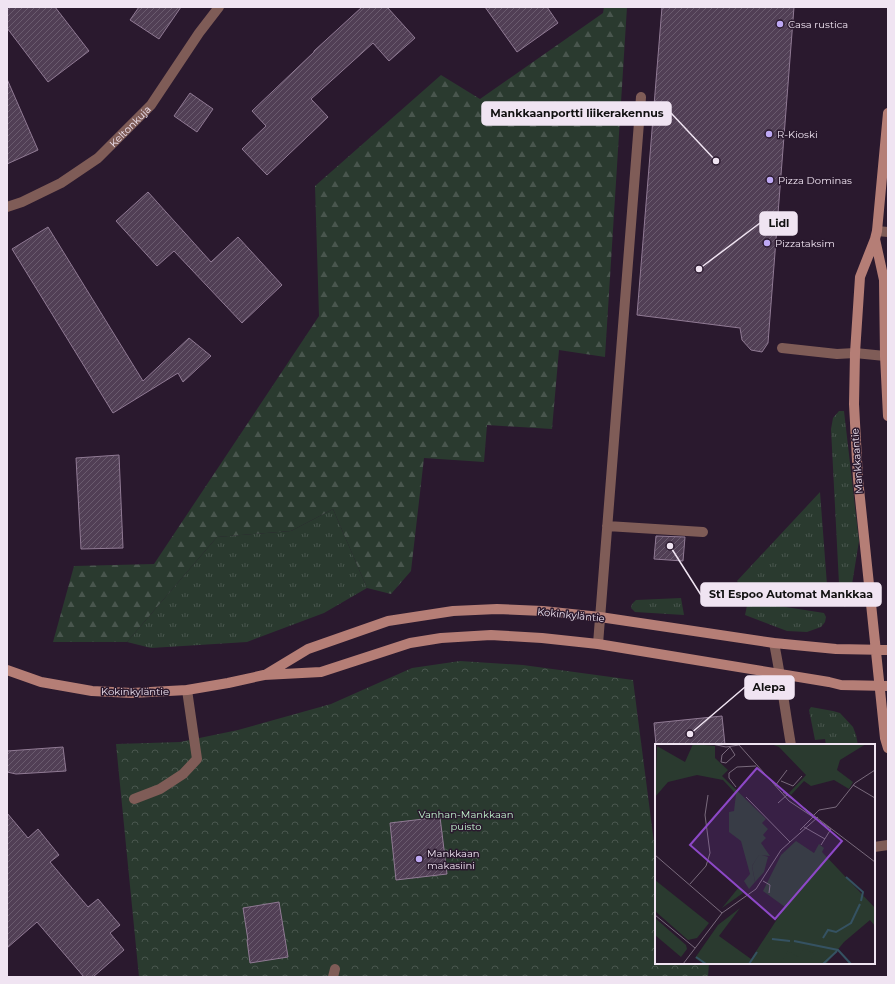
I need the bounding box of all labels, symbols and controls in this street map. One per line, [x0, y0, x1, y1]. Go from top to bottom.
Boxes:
place label: Casa rustica [788, 18, 848, 31]
marker: Casa rustica [775, 19, 785, 29]
street label: Keltonkuja [106, 102, 154, 150]
callout: Mankkaanportti liikerakennus [482, 102, 671, 125]
text: Mankkaanportti liikerakennus [490, 106, 664, 120]
place label: R-Kioski [777, 128, 818, 141]
marker: R-Kioski [764, 129, 774, 139]
place label: Pizza Dominas [778, 174, 852, 187]
marker: Pizza Dominas [765, 175, 775, 185]
callout: Lidl [760, 212, 797, 235]
text: Lidl [769, 216, 789, 230]
place label: Pizzataksim [775, 237, 835, 250]
marker: Pizzataksim [762, 238, 772, 248]
street label: Mankkaantie [848, 428, 866, 494]
callout: St1 Espoo Automat Mankkaa [701, 583, 881, 606]
text: St1 Espoo Automat Mankkaa [709, 587, 873, 601]
street label: Kokinkyläntie [537, 605, 605, 625]
callout: Alepa [745, 676, 794, 699]
text: Alepa [752, 680, 786, 694]
street label: Kokinkyläntie [101, 685, 169, 698]
inset map [655, 744, 875, 964]
park label: Vanhan-Mankkaan puisto [419, 808, 513, 833]
place label: Mankkaan makasiini [427, 847, 480, 872]
marker: Mankkaan makasiini [414, 854, 424, 864]

